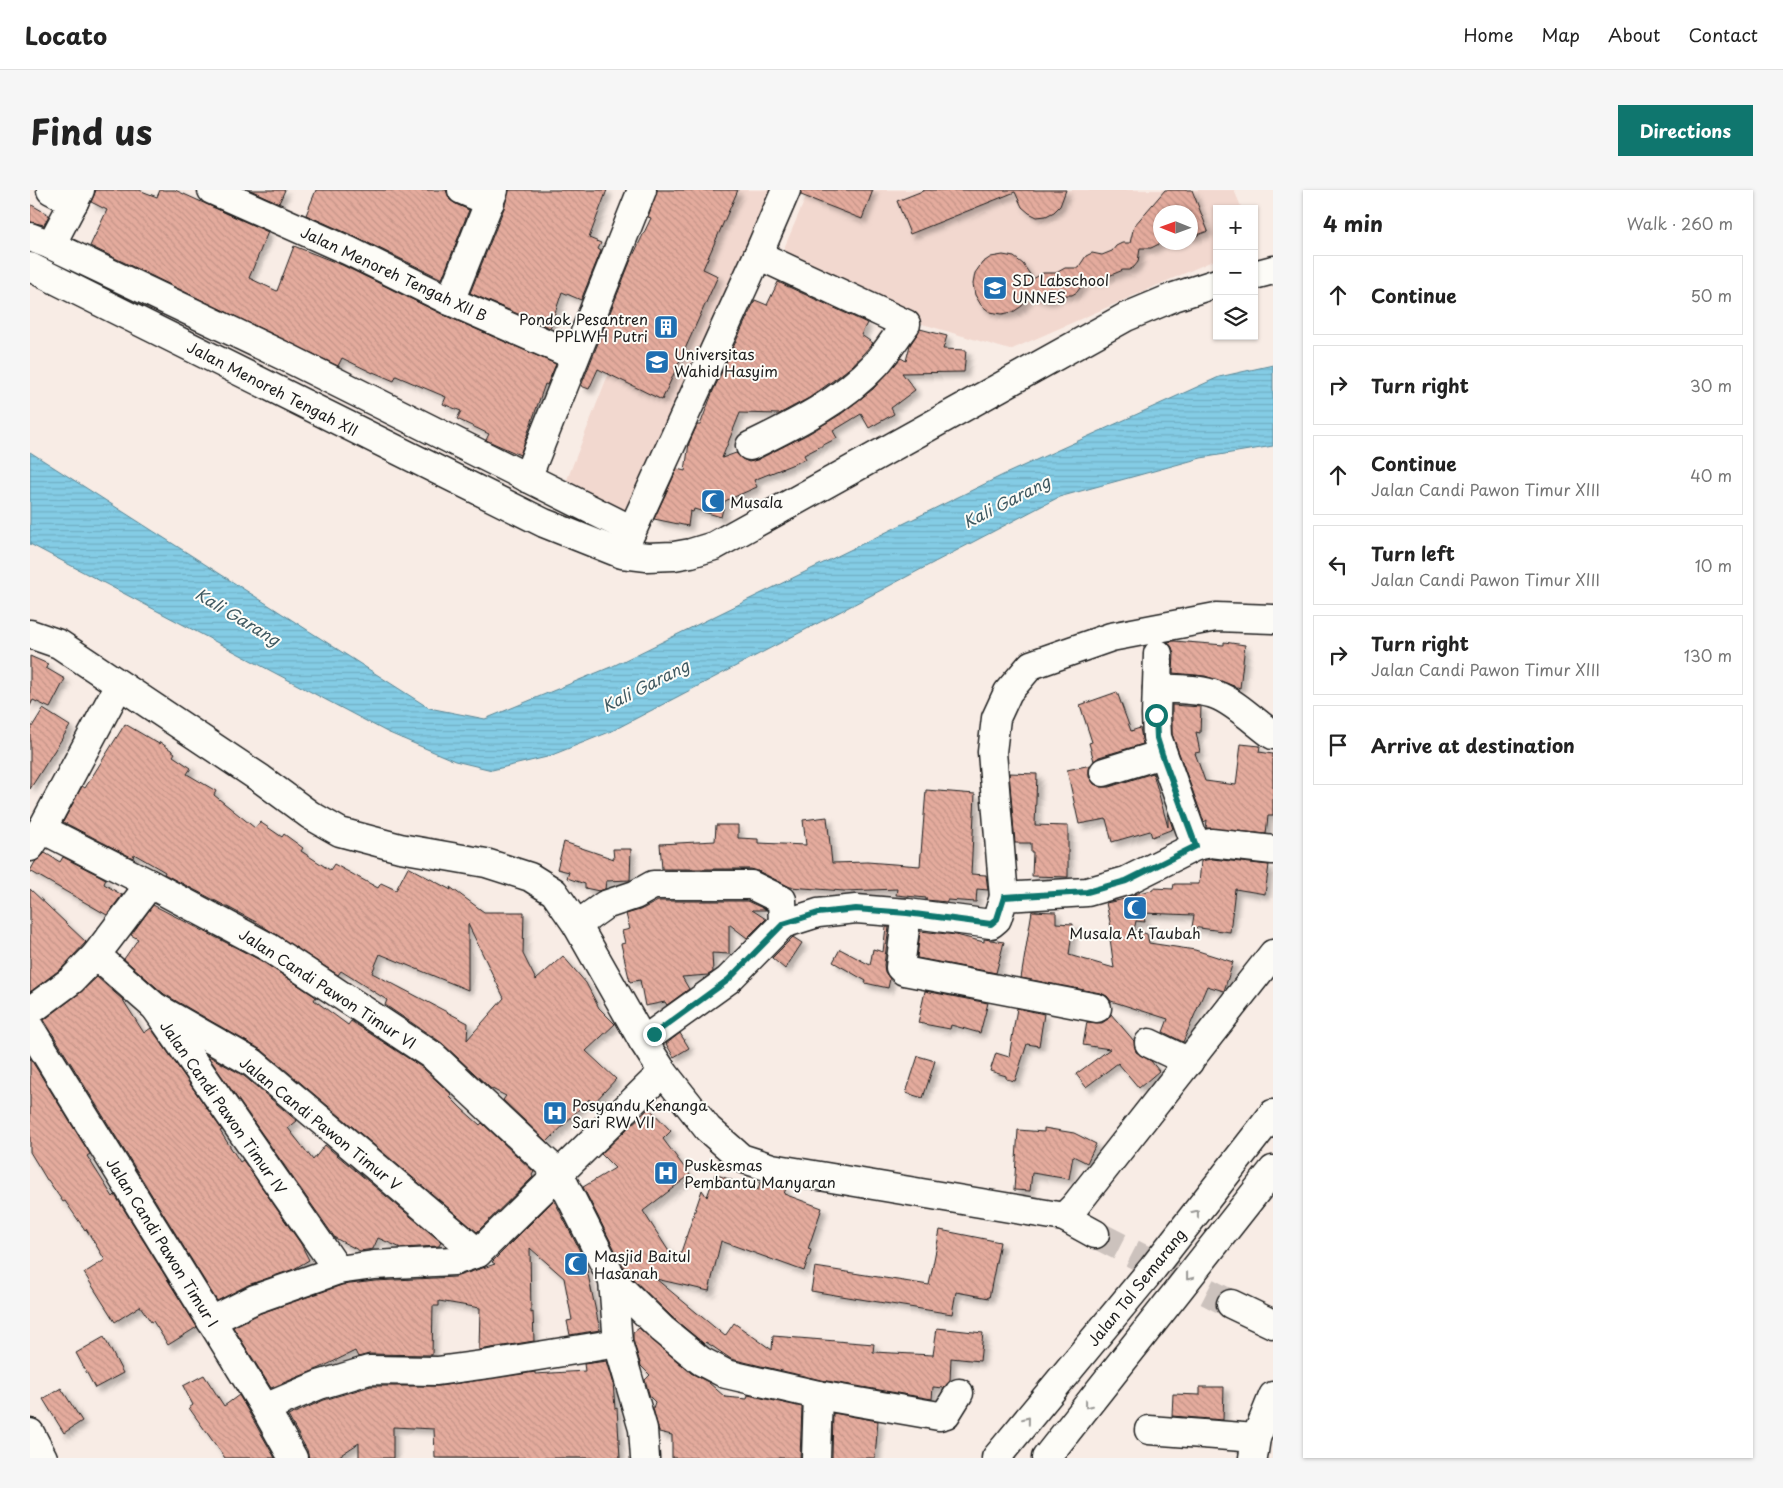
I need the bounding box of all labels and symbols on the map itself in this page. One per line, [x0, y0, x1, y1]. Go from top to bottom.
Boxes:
north arrow [1153, 205, 1198, 250]
street label: Jalan Menoreh Tengah XII B [297, 220, 491, 326]
place label: SD Labschool UNNES [1012, 268, 1109, 308]
school or university icon: SD Labschool UNNES [982, 275, 1008, 301]
place label: Pondok Pesantren PPLWH Putri [519, 307, 648, 347]
building icon: Pondok Pesantren PPLWH Putri [653, 314, 679, 340]
street label: Jalan Menoreh Tengah XII [183, 335, 363, 441]
place label: Universitas Wahid Hasyim [674, 342, 778, 382]
school or university icon: Universitas Wahid Hasyim [644, 349, 670, 375]
water label: Kali Garang [958, 468, 1055, 533]
mosque icon: Musala [700, 488, 726, 514]
place label: Musala [730, 490, 783, 513]
water label: Kali Garang [191, 581, 286, 652]
water label: Kali Garang [597, 652, 694, 717]
route start [1145, 704, 1168, 727]
mosque icon: Musala At Taubah [1122, 895, 1148, 921]
place label: Musala At Taubah [1069, 921, 1201, 944]
street label: Jalan Candi Pawon Timur VI [235, 922, 421, 1054]
street label: Jalan Candi Pawon Timur IV [155, 1015, 293, 1199]
route end [643, 1023, 666, 1046]
street label: Jalan Candi Pawon Timur V [235, 1050, 407, 1196]
place label: Posyandu Kenanga Sari RW VII [572, 1093, 708, 1133]
hospital icon: Posyandu Kenanga Sari RW VII [542, 1100, 568, 1126]
street label: Jalan Candi Pawon Timur I [101, 1153, 225, 1331]
place label: Puskesmas Pembantu Manyaran [684, 1153, 836, 1193]
hospital icon: Puskesmas Pembantu Manyaran [653, 1160, 679, 1186]
one-way arrow [1190, 1209, 1199, 1219]
street label: Jalan Tol Semarang [1081, 1223, 1191, 1351]
place label: Masjid Baitul Hasanah [594, 1244, 690, 1284]
mosque icon: Masjid Baitul Hasanah [563, 1251, 589, 1277]
one-way arrow [1186, 1271, 1194, 1280]
one-way arrow [1085, 1399, 1094, 1408]
one-way arrow [1022, 1417, 1031, 1426]

